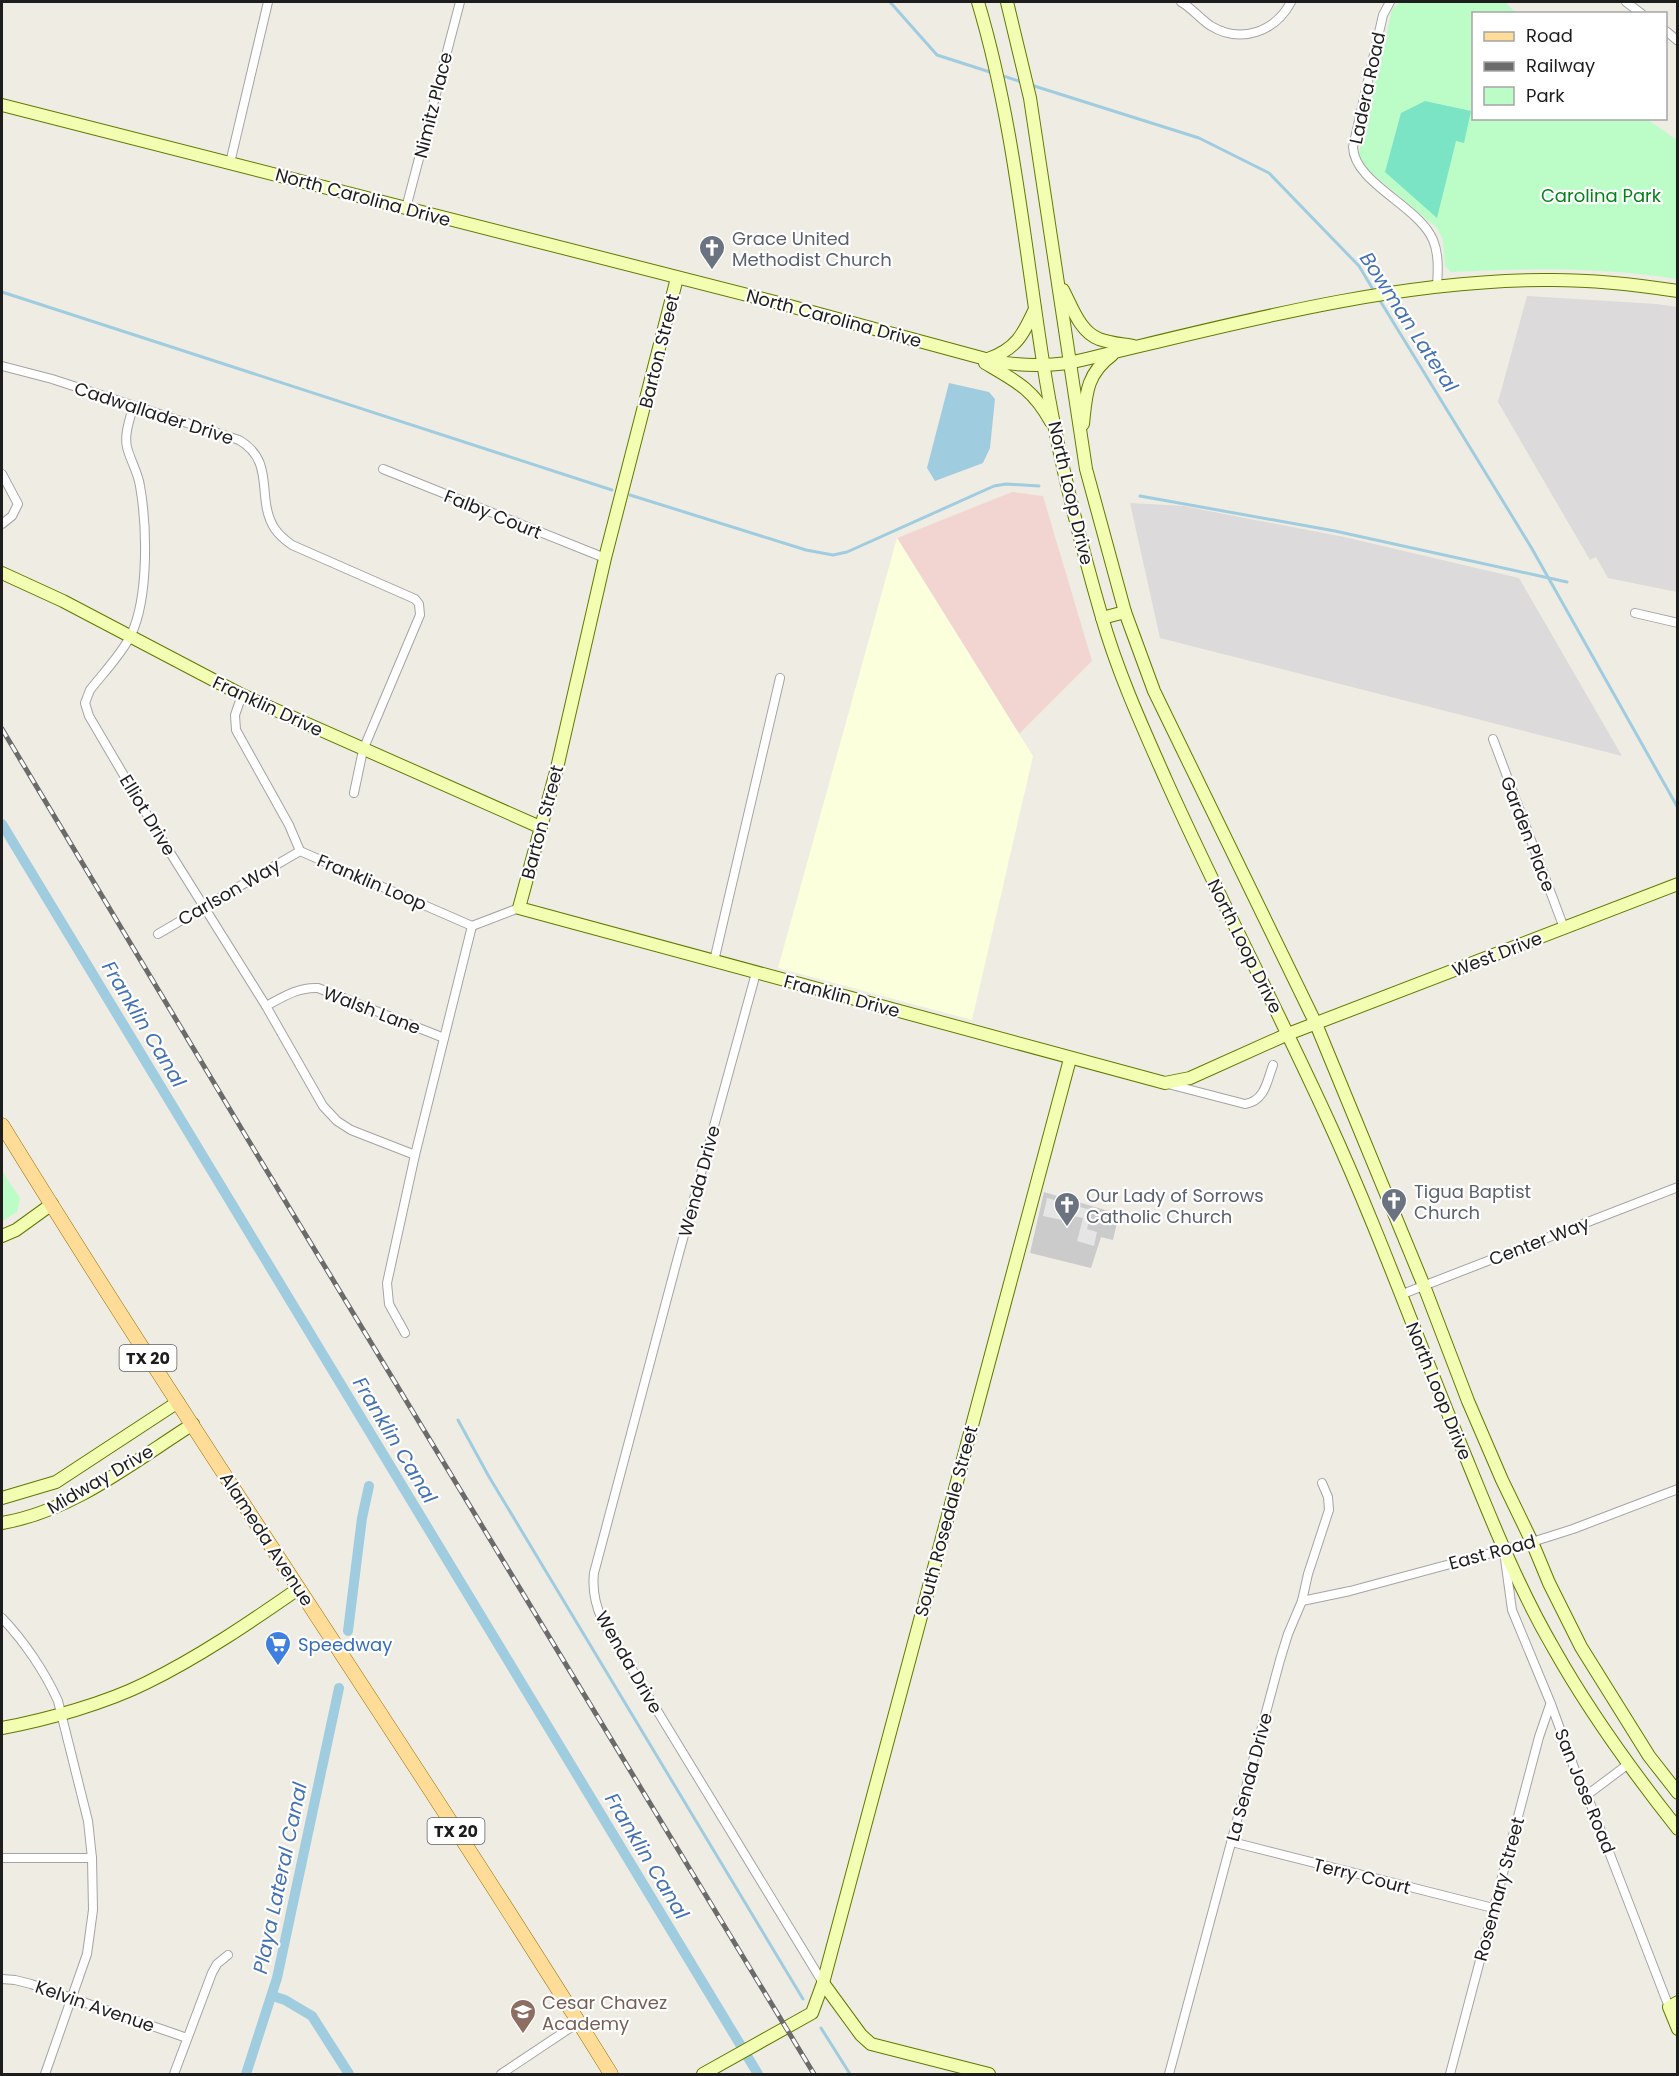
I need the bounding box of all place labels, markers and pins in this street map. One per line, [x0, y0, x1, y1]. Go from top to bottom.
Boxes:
place label: Grace United Methodist Church [732, 226, 892, 272]
church icon: Grace United Methodist Church [697, 233, 727, 271]
place label: Tigua Baptist Church [1414, 1179, 1531, 1225]
place label: Our Lady of Sorrows Catholic Church [1086, 1183, 1264, 1229]
church icon: Tigua Baptist Church [1379, 1186, 1409, 1224]
church icon: Our Lady of Sorrows Catholic Church [1052, 1190, 1082, 1228]
supermarket icon: Speedway [263, 1629, 293, 1667]
place label: Speedway [298, 1632, 392, 1657]
place label: Cesar Chavez Academy [542, 1990, 667, 2036]
school or university icon: Cesar Chavez Academy [508, 1997, 538, 2035]

